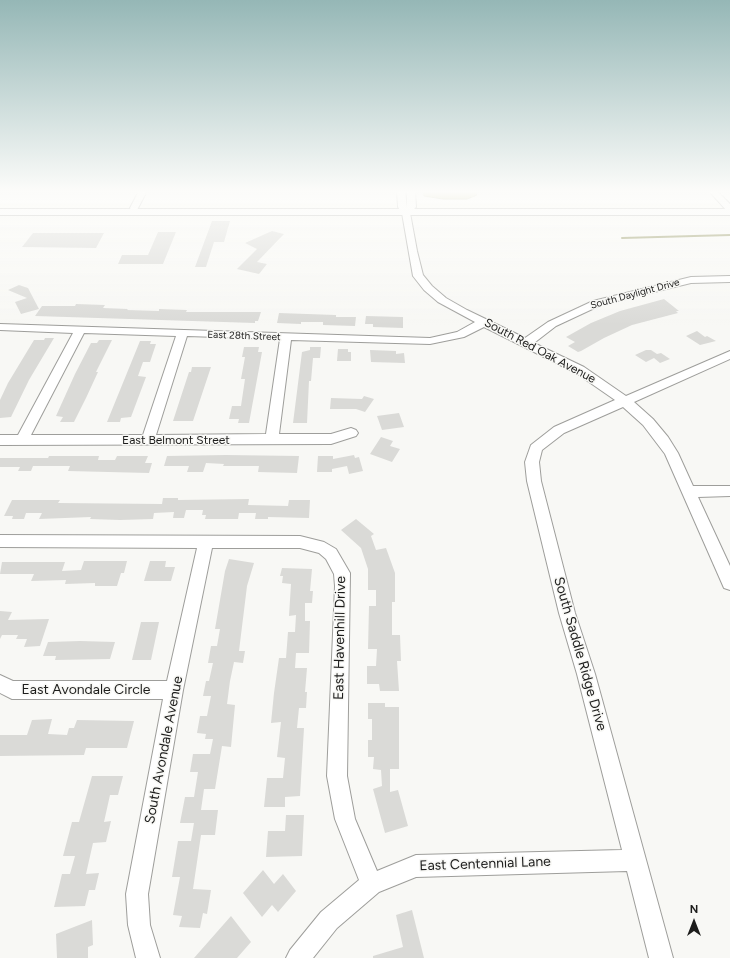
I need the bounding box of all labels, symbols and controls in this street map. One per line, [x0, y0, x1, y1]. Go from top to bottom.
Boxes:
street label: South Daylight Drive [589, 276, 681, 312]
street label: South Red Oak Avenue [482, 316, 598, 386]
street label: East 28th Street [207, 329, 281, 343]
street label: East Belmont Street [122, 433, 230, 447]
street label: South Saddle Ridge Drive [550, 575, 610, 733]
street label: East Havenhill Drive [331, 576, 349, 700]
street label: South Avondale Avenue [141, 675, 187, 825]
street label: East Avondale Circle [22, 682, 150, 698]
street label: East Centennial Lane [419, 853, 551, 875]
north arrow [674, 902, 714, 942]
text: N [690, 903, 698, 916]

